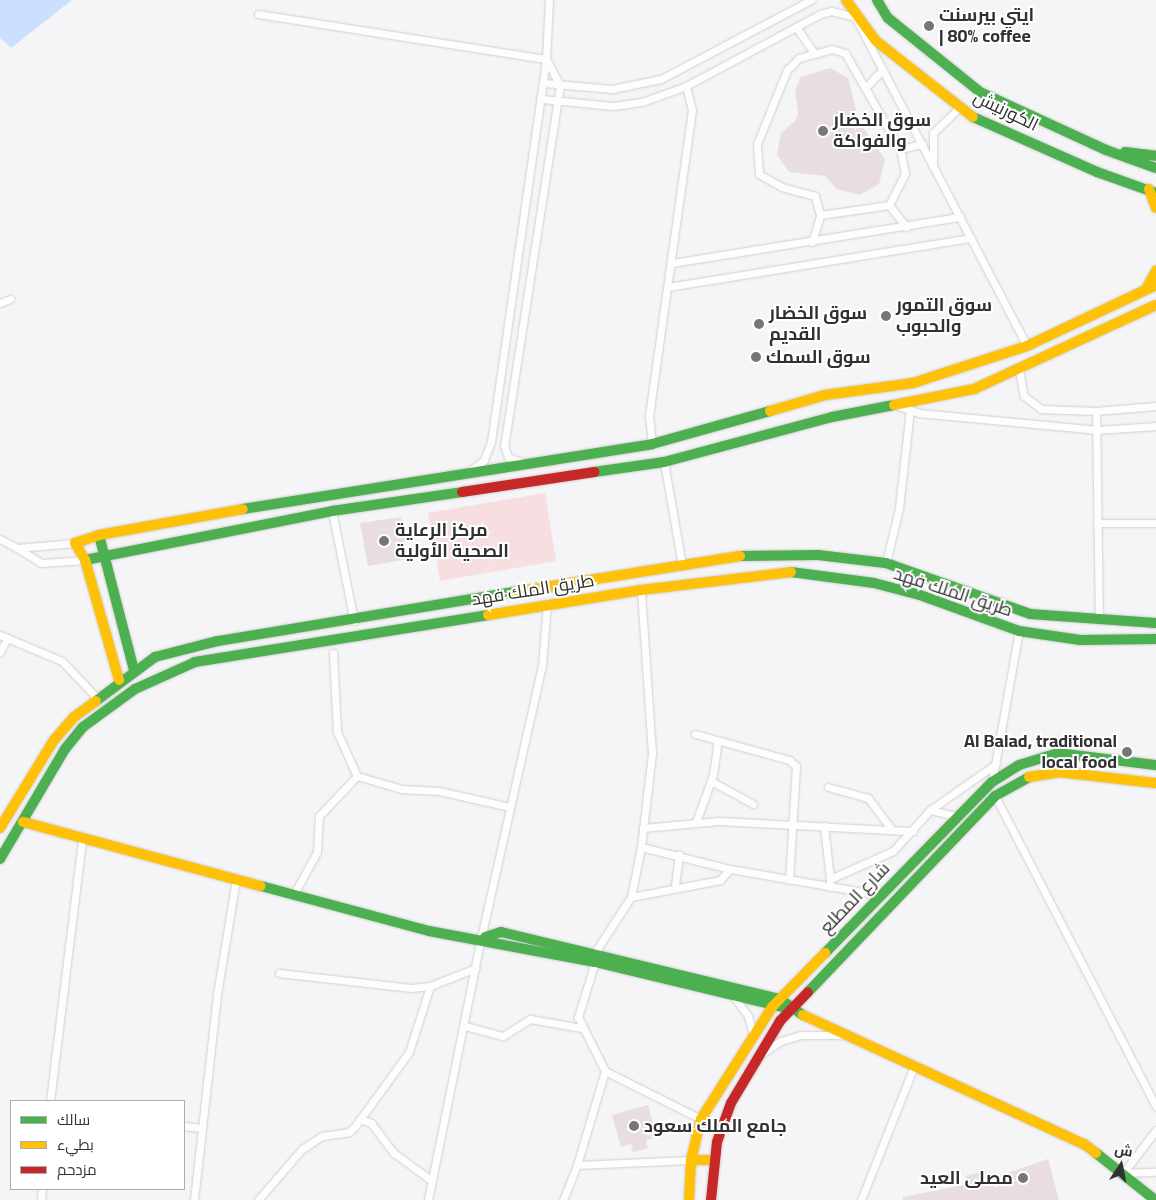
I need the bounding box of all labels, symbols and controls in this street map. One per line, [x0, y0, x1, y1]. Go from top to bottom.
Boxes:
place label: ايتي بيرسنت | 80% coffee [939, 5, 1034, 48]
marker: ايتي بيرسنت | 80% coffee [923, 20, 935, 32]
street label: الكورنيش [970, 86, 1042, 136]
place label: سوق الخضار والفواكة [833, 110, 931, 152]
marker: سوق الخضار والفواكة [817, 125, 829, 137]
place label: سوق التمور والحبوب [896, 295, 992, 338]
place label: سوق الخضار القديم [769, 303, 867, 346]
marker: سوق التمور والحبوب [880, 310, 892, 322]
marker: سوق الخضار القديم [753, 318, 765, 330]
place label: سوق السمك [766, 346, 871, 368]
marker: سوق السمك [750, 351, 762, 363]
place label: مركز الرعاية الصحية الأولية [395, 520, 509, 562]
marker: مركز الرعاية الصحية الأولية [377, 534, 391, 548]
street label: طريق الملك فهد [891, 563, 1015, 621]
street label: طريق الملك فهد [470, 570, 596, 610]
place label: Al Balad, traditional local food [964, 731, 1117, 774]
marker: Al Balad, traditional local food [1121, 746, 1133, 758]
street label: شارع المطلع [816, 858, 894, 938]
legend [10, 1100, 185, 1190]
text: سالك [57, 1105, 90, 1134]
place label: جامع الملك سعود [644, 1115, 787, 1137]
marker: جامع الملك سعود [628, 1120, 640, 1132]
text: بطيء [57, 1130, 94, 1159]
text: ش [1113, 1136, 1135, 1165]
north arrow [1096, 1140, 1146, 1190]
text: مزدحم [57, 1155, 97, 1184]
place label: مصلى العيد [920, 1167, 1013, 1189]
marker: مصلى العيد [1017, 1172, 1029, 1184]

